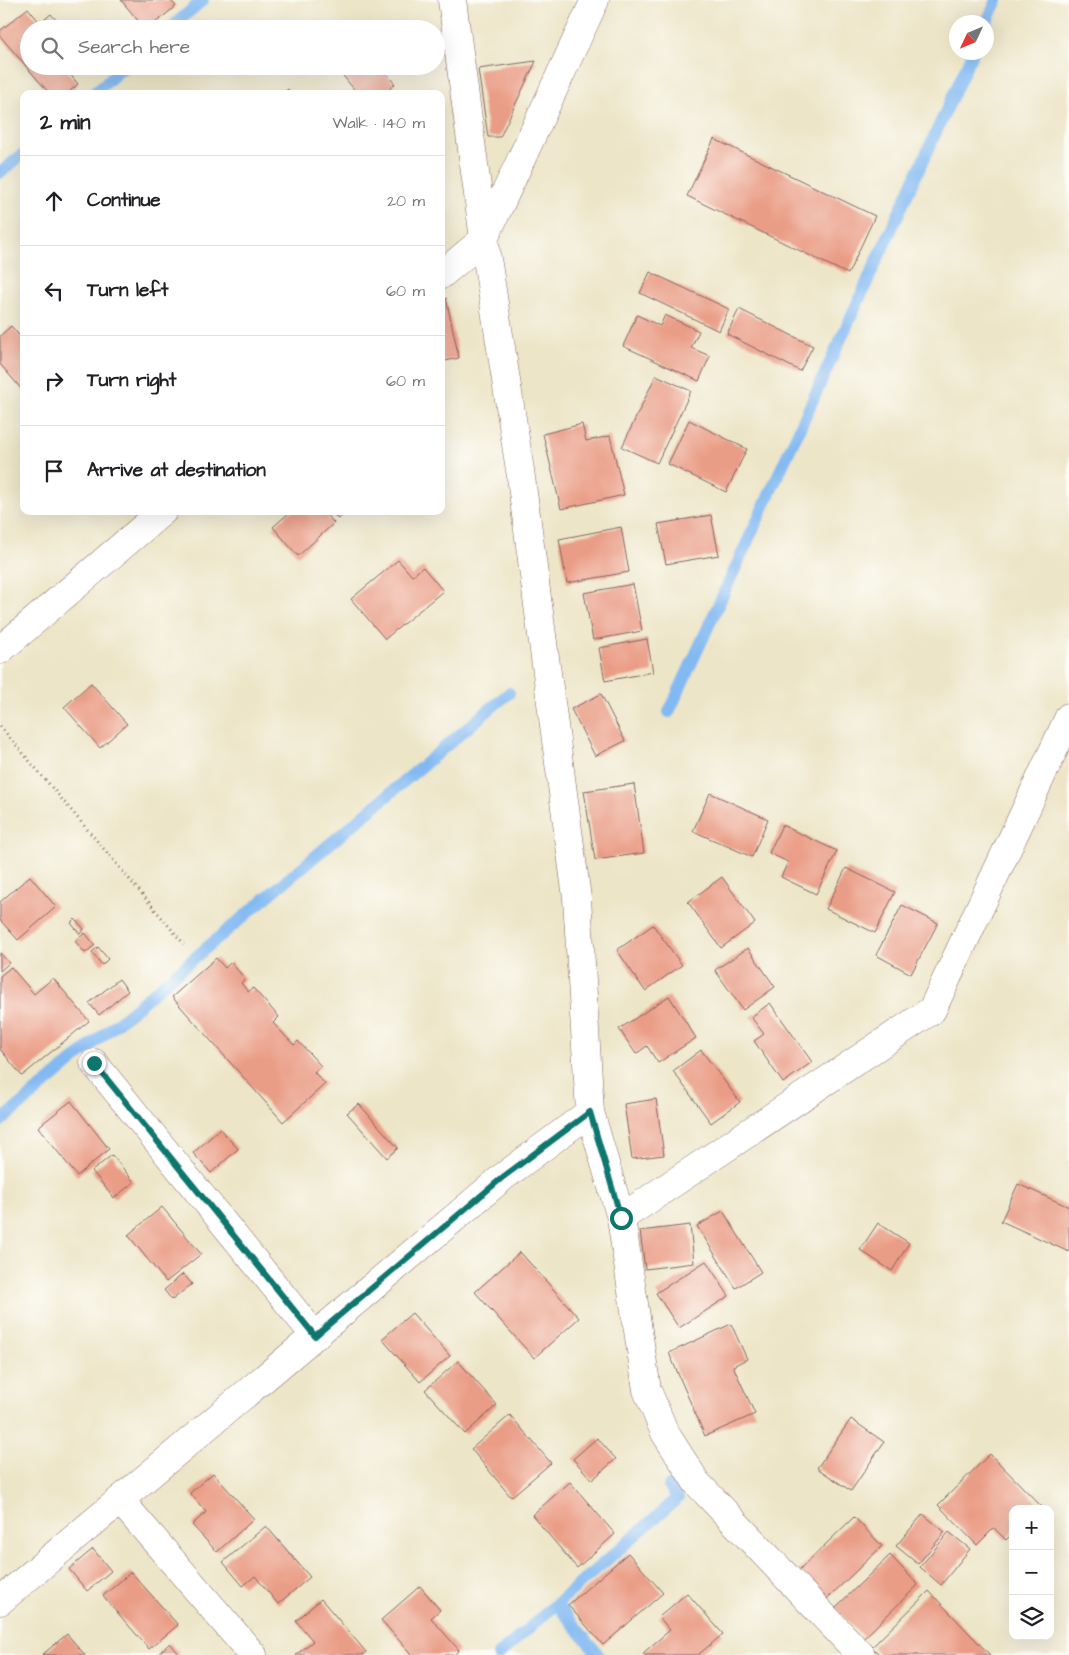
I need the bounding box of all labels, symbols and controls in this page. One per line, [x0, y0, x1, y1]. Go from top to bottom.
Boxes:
north arrow [949, 15, 994, 60]
search box [20, 20, 445, 75]
icon: search [38, 34, 66, 62]
text: Search here [78, 34, 190, 61]
text: 2 min [40, 108, 90, 137]
text: Walk · 140 m [333, 112, 425, 134]
icon: ahead [40, 187, 68, 215]
text: Continue [87, 187, 161, 214]
text: 20 m [387, 190, 425, 212]
icon: left [40, 277, 68, 305]
text: Turn left [87, 277, 168, 304]
text: 60 m [386, 280, 425, 302]
icon: right [40, 367, 68, 395]
text: Turn right [87, 367, 176, 394]
text: 60 m [386, 370, 425, 392]
icon: arrive [40, 457, 68, 485]
text: Arrive at destination [87, 457, 266, 484]
route end [83, 1052, 106, 1075]
route start [610, 1207, 633, 1230]
map controls [1009, 1505, 1054, 1640]
button: + [1009, 1505, 1054, 1550]
button: − [1009, 1550, 1054, 1595]
button: layers [1009, 1595, 1054, 1640]

